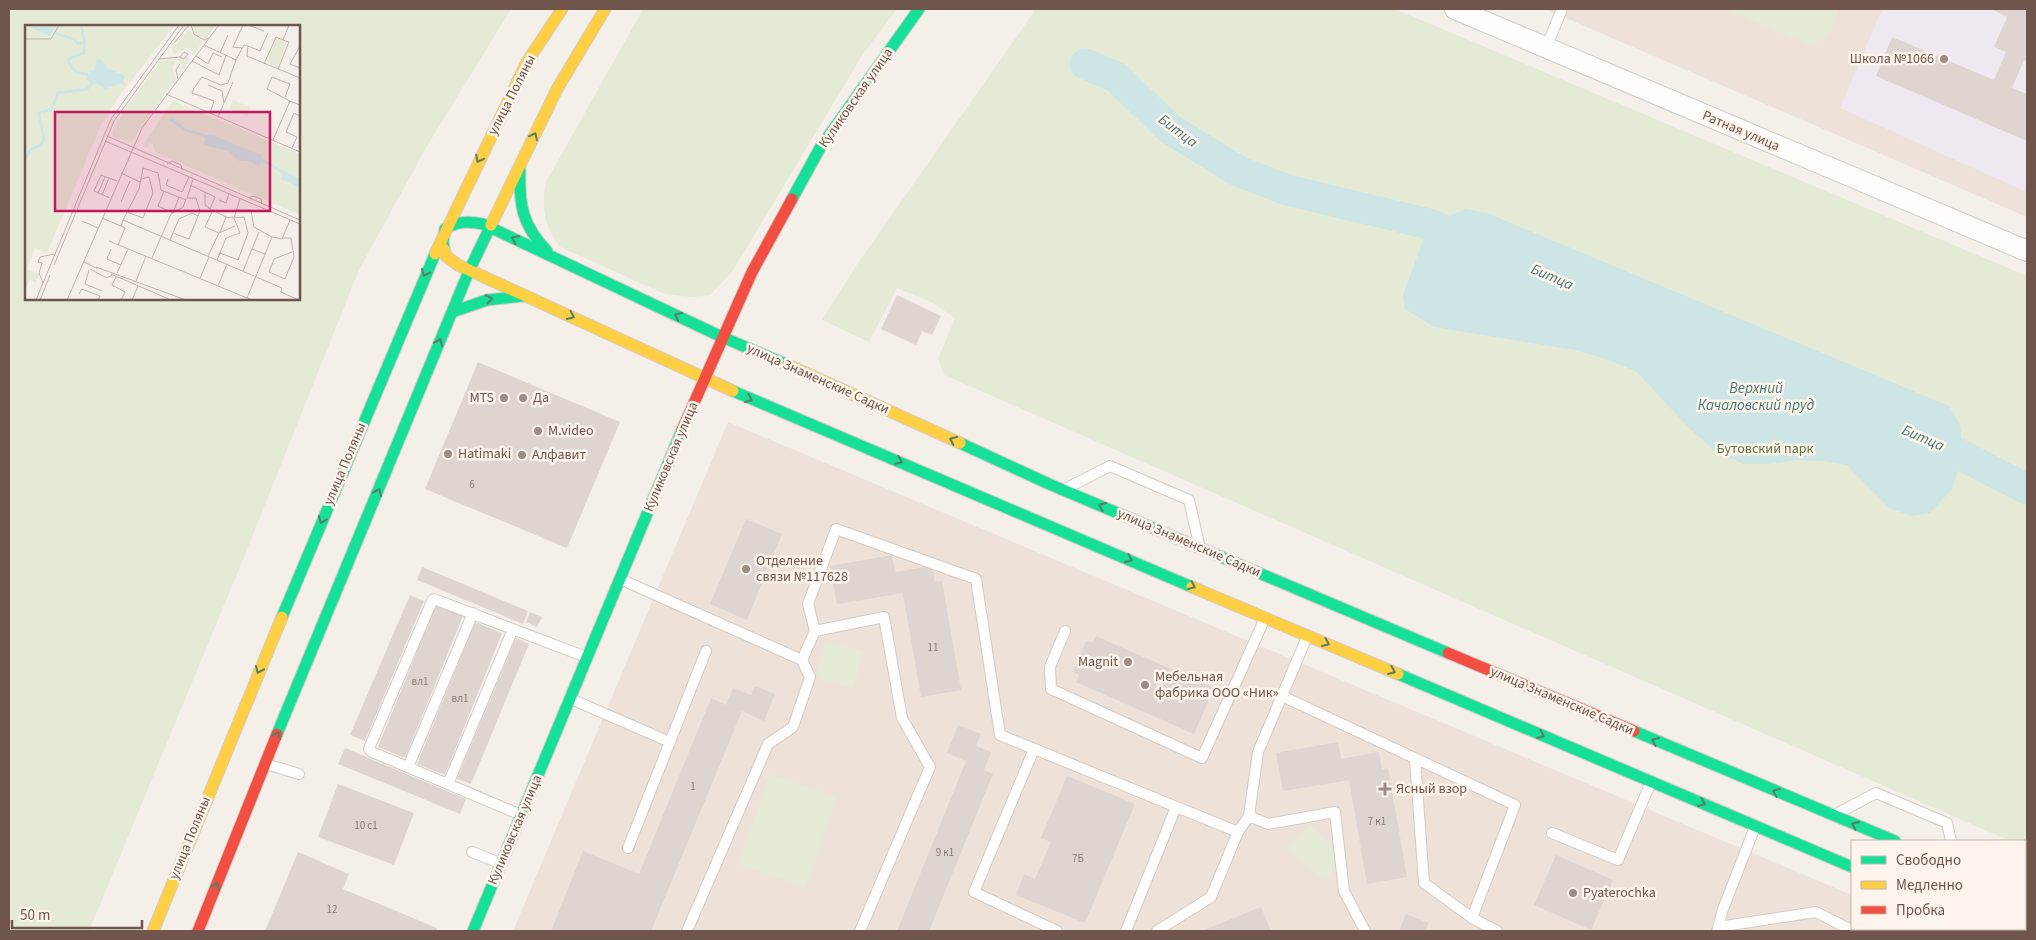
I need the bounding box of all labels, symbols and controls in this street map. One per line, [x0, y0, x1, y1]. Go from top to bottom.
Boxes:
inset map [25, 25, 300, 300]
street label: Куликовская улица [814, 44, 898, 152]
place label: Школа №1066 [1850, 49, 1934, 69]
street label: улица Поляны [483, 51, 541, 139]
marker: Школа №1066 [1938, 53, 1950, 65]
street label: Ратная улица [1699, 106, 1783, 156]
water label: Битца [1154, 109, 1202, 153]
one-way arrow [528, 132, 538, 141]
one-way arrow [475, 153, 485, 162]
one-way arrow [511, 234, 520, 245]
water label: Битца [1528, 259, 1576, 295]
one-way arrow [421, 268, 432, 277]
one-way arrow [484, 294, 493, 304]
one-way arrow [566, 310, 575, 320]
one-way arrow [674, 312, 683, 322]
one-way arrow [433, 338, 444, 347]
street label: улица Знаменские Садки [744, 339, 892, 419]
water label: Верхний Качаловский пруд [1698, 378, 1815, 416]
place label: MTS [469, 388, 494, 408]
place label: Да [533, 388, 549, 408]
marker: MTS [498, 392, 510, 404]
marker: Да [517, 392, 529, 404]
one-way arrow [744, 392, 753, 403]
street label: Куликовская улица [639, 399, 703, 515]
street label: улица Поляны [319, 420, 371, 508]
water label: Битца [1899, 420, 1947, 456]
place label: M.video [548, 421, 593, 441]
marker: M.video [532, 425, 544, 437]
one-way arrow [949, 436, 958, 447]
park label: Бутовский парк [1717, 439, 1813, 459]
place label: Hatimaki [458, 444, 511, 464]
place label: Алфавит [532, 445, 586, 465]
marker: Hatimaki [442, 448, 454, 460]
marker: Алфавит [516, 449, 528, 461]
one-way arrow [894, 455, 903, 466]
house number: 6 [469, 477, 475, 492]
one-way arrow [371, 488, 382, 497]
one-way arrow [1098, 502, 1107, 513]
street label: улица Знаменские Садки [1114, 504, 1264, 582]
one-way arrow [317, 515, 328, 524]
place label: Отделение связи №117628 [756, 551, 848, 587]
one-way arrow [1124, 552, 1133, 563]
marker: Отделение связи №117628 [740, 563, 752, 575]
one-way arrow [1187, 579, 1196, 590]
one-way arrow [1321, 637, 1330, 648]
house number: 11 [928, 640, 938, 655]
place label: Magnit [1078, 652, 1118, 672]
marker: Magnit [1122, 656, 1134, 668]
street label: улица Знаменские Садки [1487, 662, 1637, 740]
one-way arrow [255, 665, 266, 674]
one-way arrow [1387, 666, 1395, 676]
place label: Мебельная фабрика ООО «Ник» [1155, 667, 1278, 703]
house number: вл1 [412, 674, 428, 689]
marker: Мебельная фабрика ООО «Ник» [1139, 679, 1151, 691]
house number: вл1 [452, 691, 468, 706]
one-way arrow [1536, 728, 1545, 739]
one-way arrow [271, 731, 281, 740]
one-way arrow [1651, 737, 1660, 747]
street label: Куликовская улица [483, 772, 547, 888]
house number: 1 [690, 779, 696, 794]
place label: Ясный взор [1396, 779, 1467, 799]
marker: Ясный взор [1378, 782, 1392, 796]
one-way arrow [1772, 788, 1781, 799]
street label: улица Поляны [164, 793, 216, 883]
one-way arrow [1697, 797, 1706, 808]
house number: 7 к1 [1368, 814, 1386, 829]
house number: 10 с1 [354, 818, 378, 833]
one-way arrow [1851, 820, 1860, 831]
legend [1851, 840, 2026, 930]
house number: 9 к1 [936, 845, 954, 860]
text: Свободно [1896, 850, 1961, 871]
house number: 7Б [1072, 851, 1084, 866]
text: Медленно [1896, 875, 1963, 896]
one-way arrow [210, 882, 221, 891]
place label: Pyaterochka [1583, 883, 1656, 903]
marker: Pyaterochka [1567, 887, 1579, 899]
scale bar [12, 898, 142, 930]
text: Пробка [1896, 900, 1945, 921]
house number: 12 [327, 902, 337, 917]
text: 50 m [20, 905, 50, 926]

